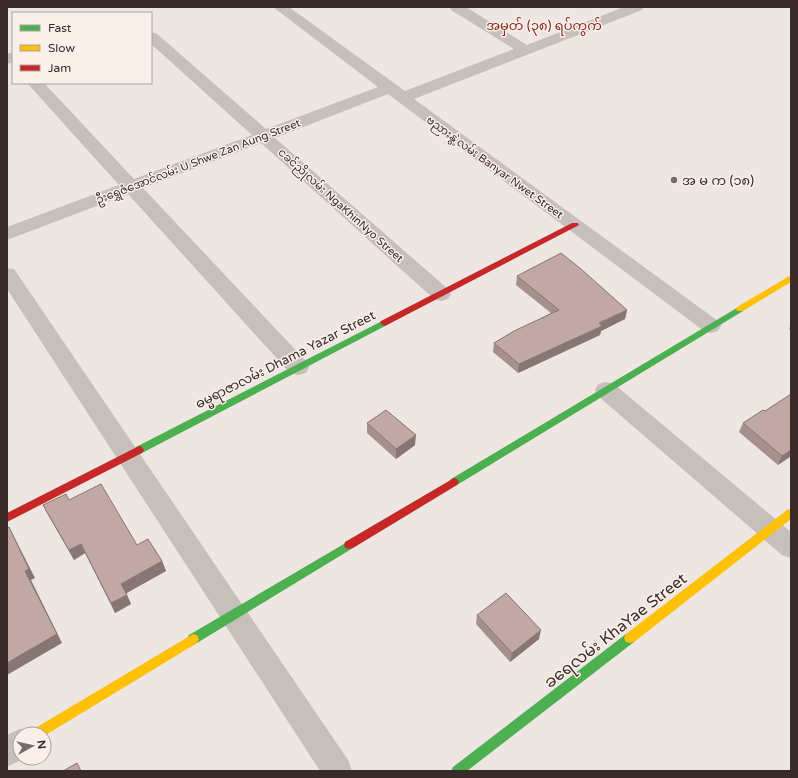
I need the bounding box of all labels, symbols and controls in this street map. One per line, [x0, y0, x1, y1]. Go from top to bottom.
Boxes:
legend [12, 12, 152, 84]
district label: အမှတ် (၃၈) ရပ်ကွက် [486, 17, 602, 36]
text: Fast [48, 21, 72, 35]
text: Slow [48, 41, 75, 55]
text: Jam [48, 61, 71, 75]
street label: ဗညားနွဲ့လမ်း Banyar Nwet Street [423, 113, 566, 223]
street label: ဦးရွှေဇံအောင်လမ်း U Shwe Zan Aung Street [94, 115, 303, 208]
street label: ငခင်ညိုလမ်း NgaKhinNyo Street [274, 145, 407, 267]
place label: အ မ က (၁၈) [682, 173, 754, 189]
marker: အ မ က (၁၈) [669, 175, 679, 185]
street label: ဓမ္မရာဇာလမ်း Dhama Yazar Street [192, 306, 379, 414]
street label: ခရေလမ်း KhaYae Street [539, 567, 693, 695]
north arrow [12, 726, 52, 766]
text: N [34, 739, 48, 750]

